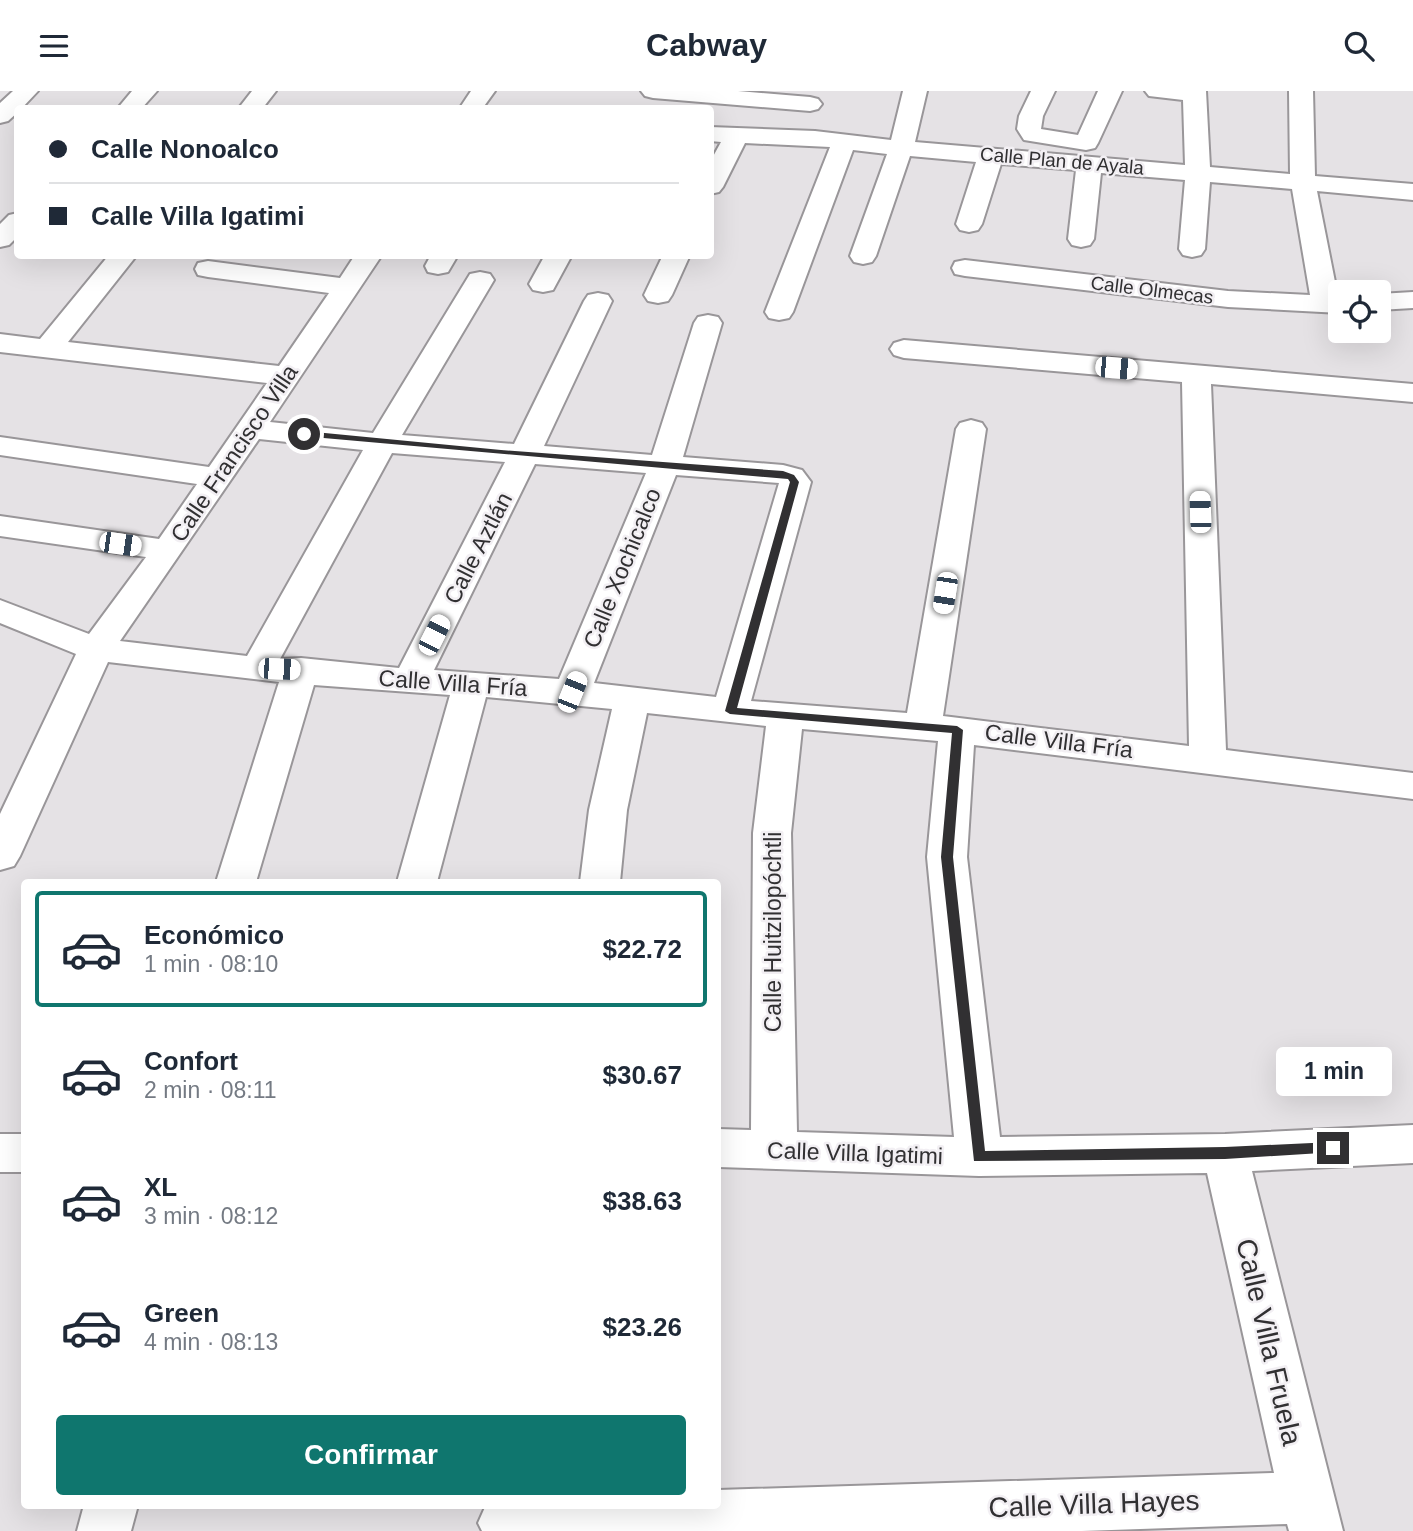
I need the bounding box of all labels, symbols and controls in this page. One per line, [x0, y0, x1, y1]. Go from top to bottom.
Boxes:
icon: menu [35, 27, 73, 65]
text: Cabway [646, 27, 767, 63]
icon: search [1340, 27, 1378, 65]
text: Calle Nonoalco [91, 134, 279, 164]
street label: Calle Plan de Ayala [979, 143, 1145, 179]
text: Calle Villa Igatimi [91, 201, 304, 231]
street label: Calle Olmecas [1089, 272, 1215, 308]
map controls [1328, 280, 1391, 343]
button: locate [1328, 280, 1391, 343]
car [1095, 356, 1138, 380]
street label: Calle Francisco Villa [165, 359, 303, 546]
route start [288, 418, 320, 450]
street label: Calle Xochicalco [578, 484, 666, 652]
street label: Calle Aztlán [439, 488, 517, 608]
car [1189, 491, 1212, 533]
car [98, 531, 143, 557]
car [932, 571, 959, 615]
car [416, 612, 453, 658]
car [258, 658, 301, 680]
street label: Calle Villa Fría [378, 665, 528, 701]
car [555, 669, 590, 715]
street label: Calle Villa Fría [983, 719, 1135, 763]
street label: Calle Huitzilopóchtli [760, 832, 786, 1032]
icon: car [60, 918, 123, 981]
text: Económico [144, 920, 284, 950]
text: $22.72 [602, 934, 682, 964]
text: 1 min · 08:10 [144, 951, 278, 977]
icon: car [60, 1044, 123, 1107]
text: Confort [144, 1046, 238, 1076]
callout: 1 min [1275, 1047, 1391, 1095]
text: 1 min [1304, 1058, 1364, 1084]
text: $30.67 [602, 1060, 682, 1090]
text: 2 min · 08:11 [144, 1077, 277, 1103]
route end [1317, 1132, 1349, 1164]
street label: Calle Villa Igatimi [767, 1137, 943, 1169]
icon: car [60, 1170, 123, 1233]
text: XL [144, 1172, 177, 1202]
text: $38.63 [602, 1186, 682, 1216]
text: 3 min · 08:12 [144, 1203, 278, 1229]
street label: Calle Villa Fruela [1230, 1236, 1308, 1449]
icon: car [60, 1296, 123, 1359]
text: Green [144, 1298, 219, 1328]
text: $23.26 [602, 1312, 682, 1342]
text: 4 min · 08:13 [144, 1329, 278, 1355]
button: Confirmar [56, 1415, 686, 1495]
street label: Calle Villa Hayes [988, 1485, 1200, 1523]

